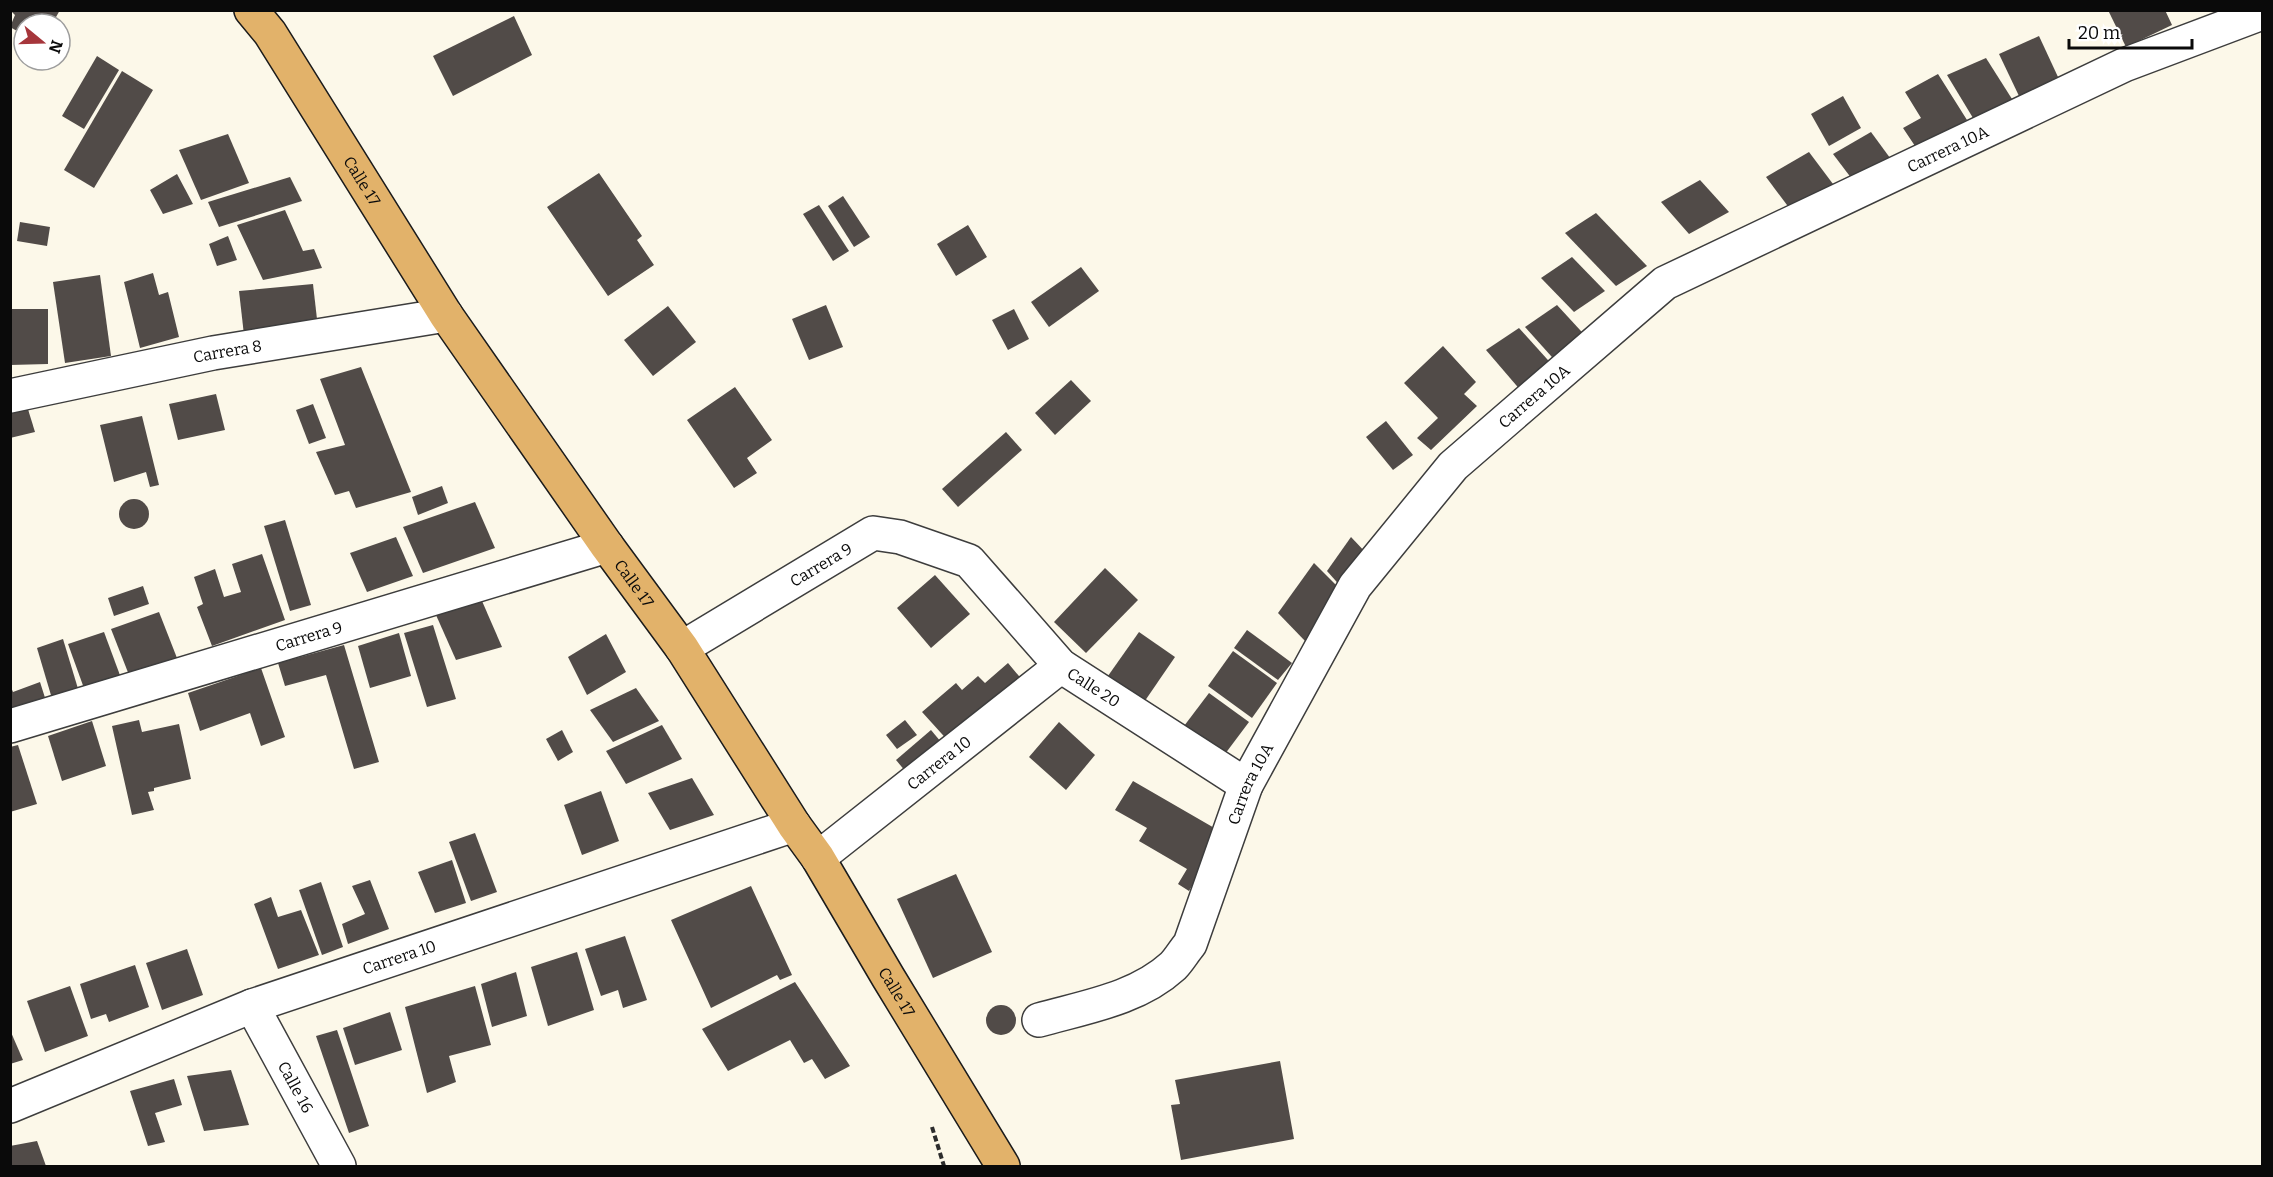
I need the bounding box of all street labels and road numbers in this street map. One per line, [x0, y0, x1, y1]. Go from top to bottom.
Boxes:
street label: Carrera 10A [1904, 122, 1992, 177]
street label: Calle 17 [339, 153, 384, 209]
street label: Carrera 8 [191, 336, 263, 367]
street label: Carrera 10A [1495, 360, 1574, 432]
street label: Carrera 9 [787, 539, 856, 591]
street label: Calle 17 [610, 556, 658, 611]
street label: Carrera 9 [273, 617, 345, 655]
street label: Calle 20 [1064, 664, 1124, 712]
street label: Carrera 10 [903, 732, 975, 794]
street label: Carrera 10A [1224, 739, 1277, 827]
street label: Carrera 10 [360, 936, 439, 978]
street label: Calle 17 [874, 964, 919, 1020]
street label: Calle 16 [274, 1058, 317, 1116]

